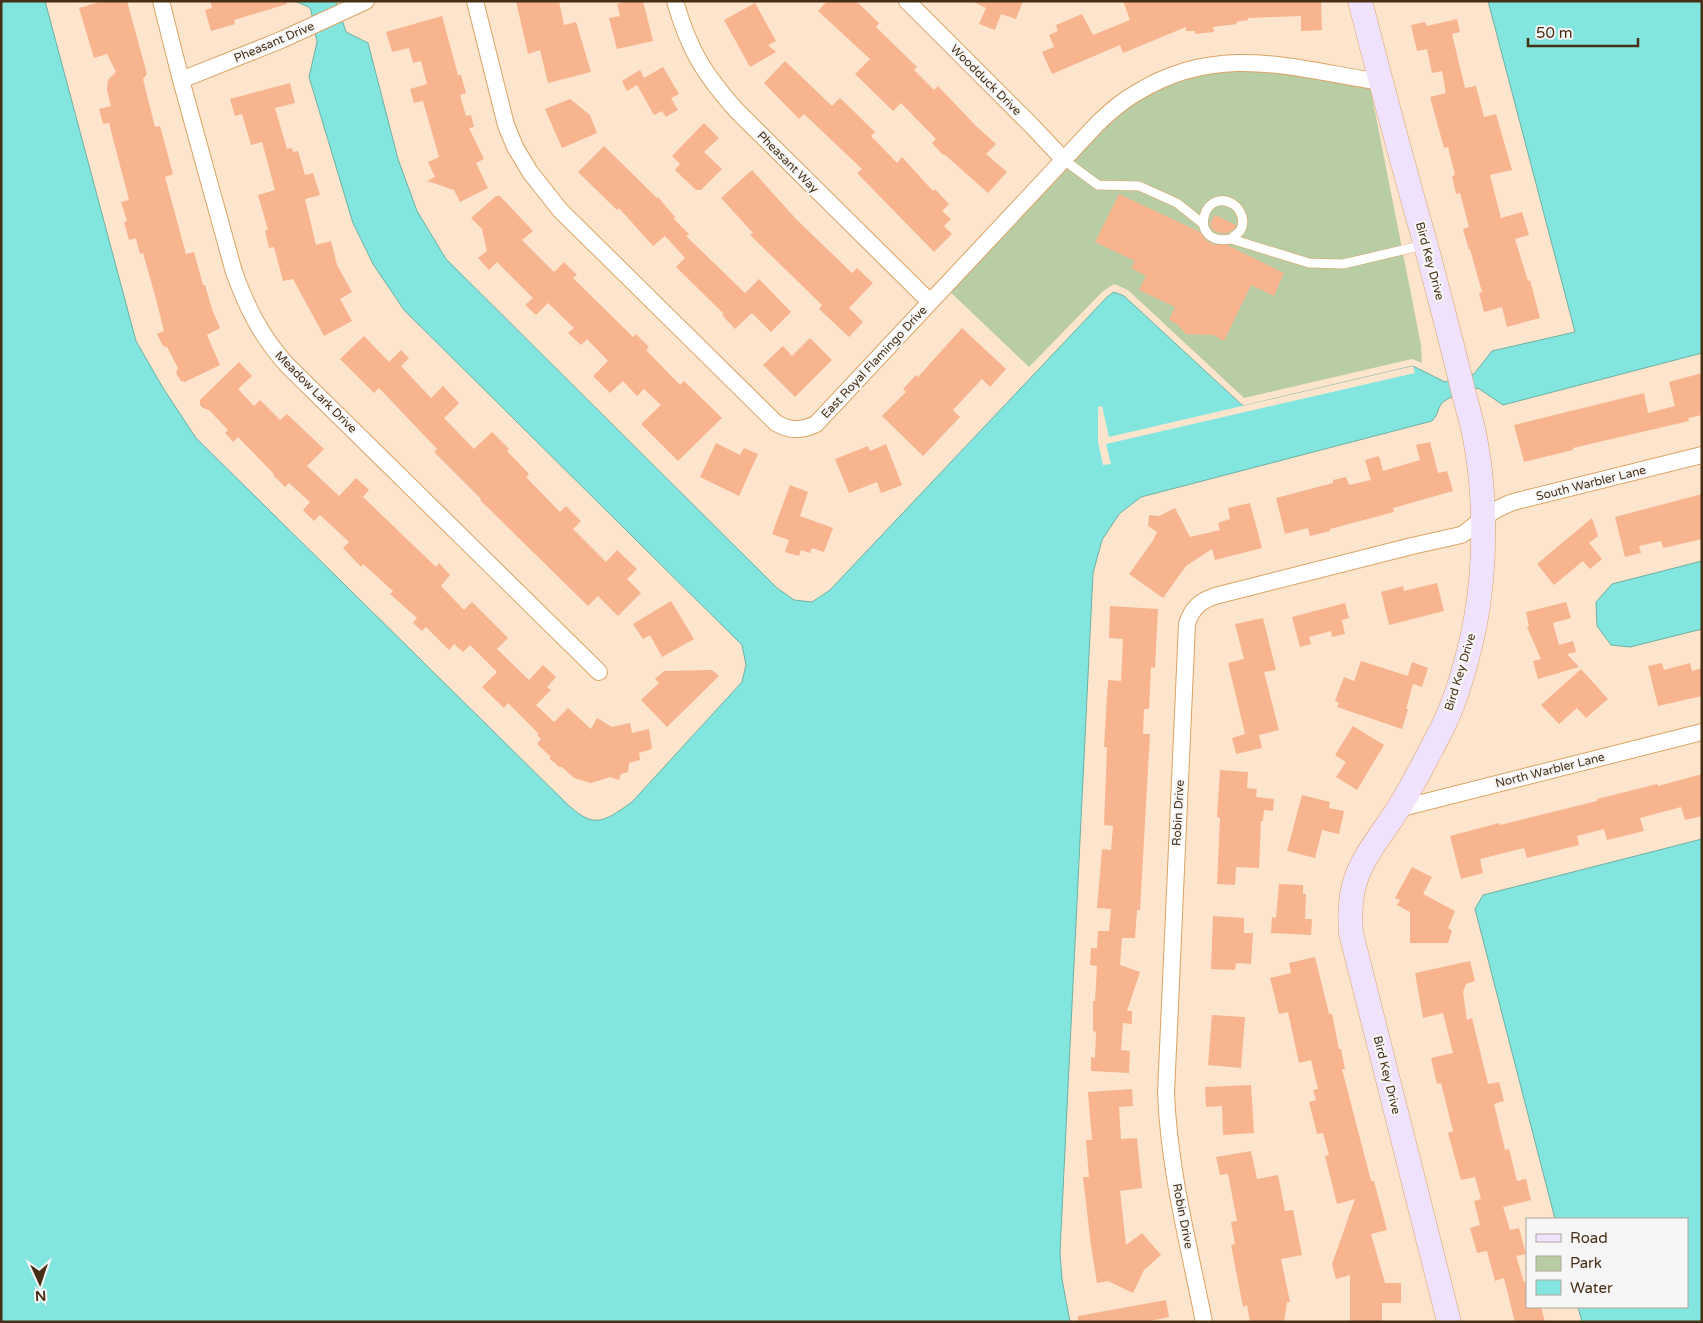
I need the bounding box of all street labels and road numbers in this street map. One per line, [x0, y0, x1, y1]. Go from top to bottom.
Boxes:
street label: Pheasant Drive [232, 19, 316, 65]
street label: Woodduck Drive [948, 42, 1024, 118]
street label: Pheasant Way [754, 128, 822, 196]
street label: Bird Key Drive [1413, 220, 1447, 302]
street label: East Royal Flamingo Drive [818, 303, 930, 421]
street label: Meadow Lark Drive [272, 348, 360, 436]
street label: South Warbler Lane [1535, 463, 1648, 503]
street label: Bird Key Drive [1442, 631, 1478, 712]
street label: North Warbler Lane [1494, 750, 1606, 790]
street label: Robin Drive [1169, 779, 1187, 847]
street label: Bird Key Drive [1371, 1034, 1404, 1116]
street label: Robin Drive [1170, 1182, 1196, 1250]

